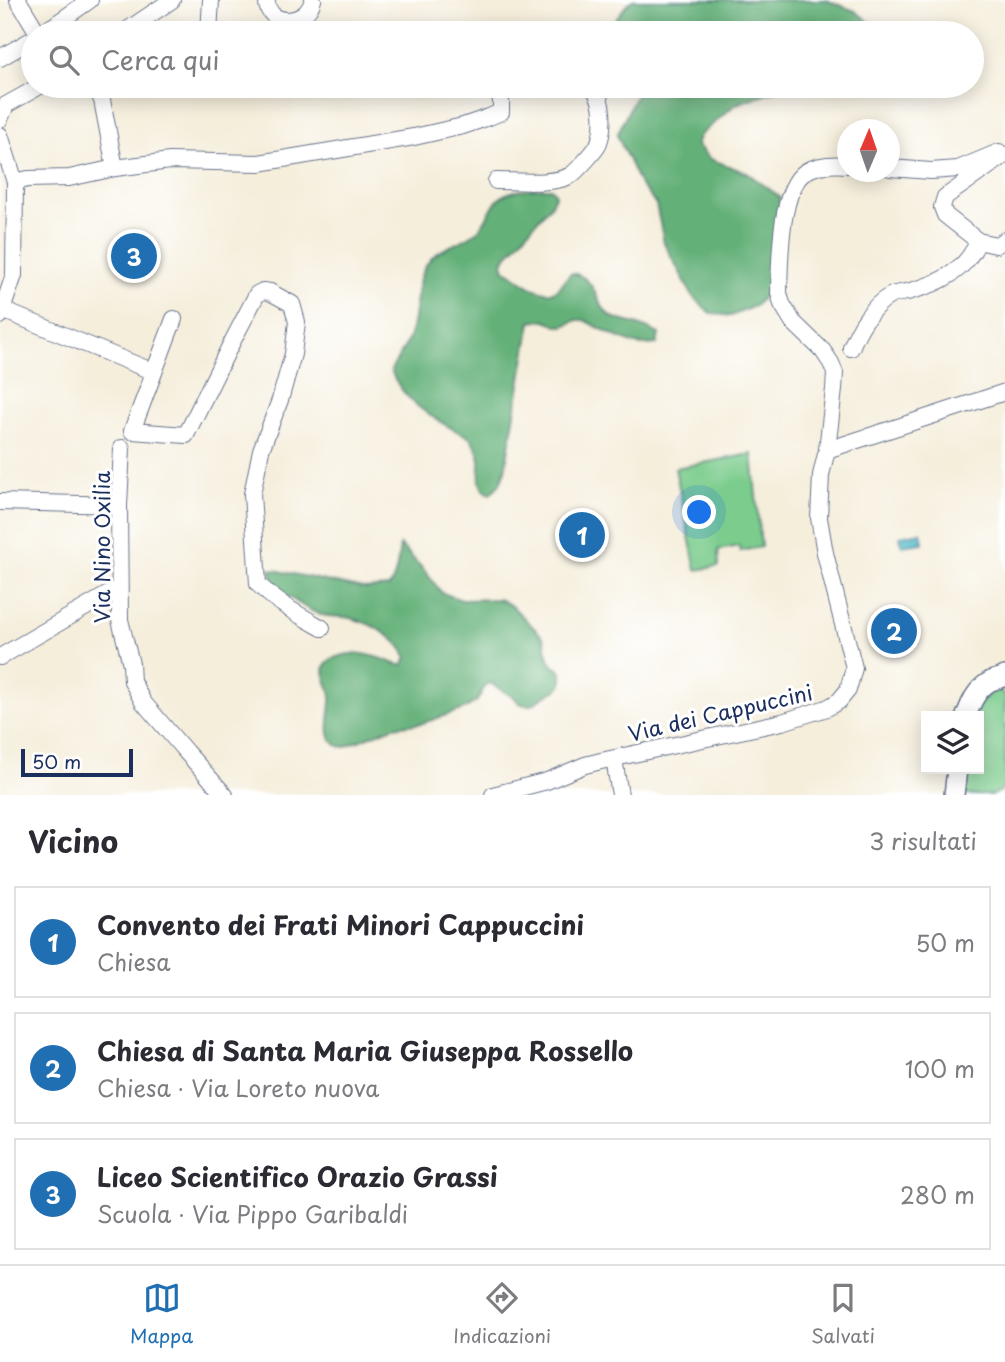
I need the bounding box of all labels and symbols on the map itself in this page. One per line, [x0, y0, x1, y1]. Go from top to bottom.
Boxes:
north arrow [837, 119, 900, 182]
pin: 3 [111, 230, 157, 282]
street label: Via Nino Oxilia [85, 471, 117, 623]
your location [682, 495, 716, 529]
pin: 1 [559, 509, 605, 561]
pin: 2 [871, 605, 917, 657]
street label: Via dei Cappuccini [625, 675, 815, 749]
scale bar [21, 746, 133, 778]

